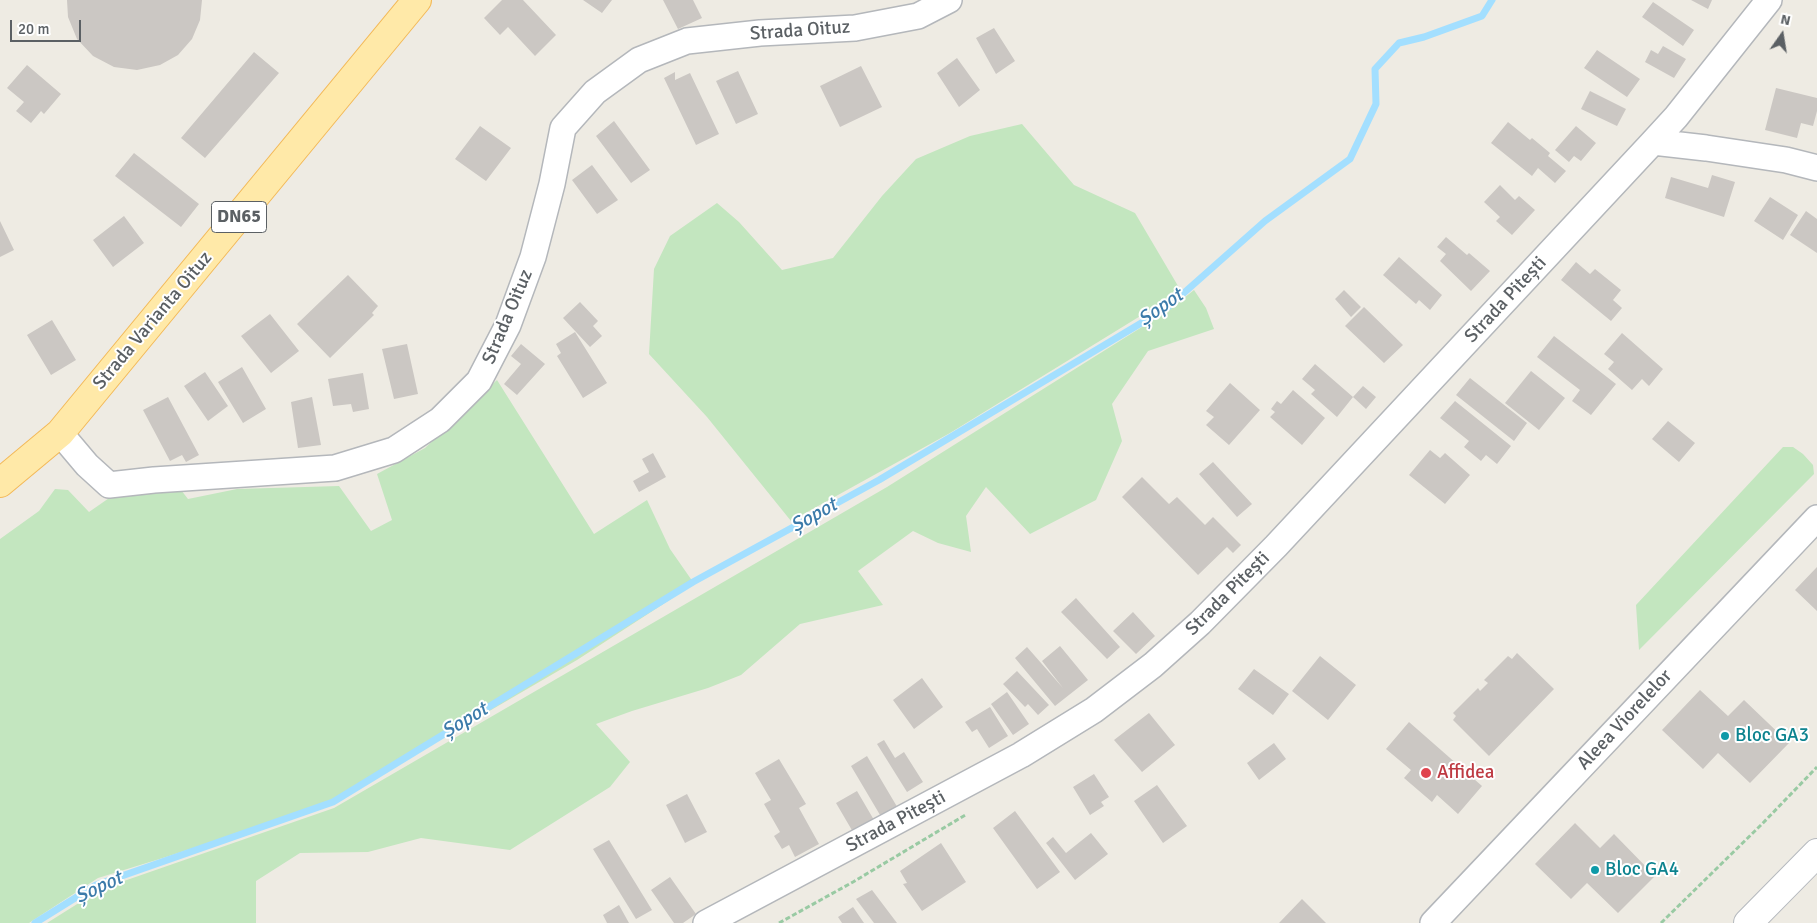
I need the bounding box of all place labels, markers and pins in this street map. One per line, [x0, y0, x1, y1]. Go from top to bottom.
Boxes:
place label: Bloc GA3 [1735, 725, 1809, 747]
marker: Bloc GA3 [1719, 730, 1731, 742]
place label: Affidea [1437, 762, 1494, 784]
marker: Affidea [1419, 766, 1433, 780]
place label: Bloc GA4 [1605, 859, 1679, 881]
marker: Bloc GA4 [1589, 864, 1601, 876]

